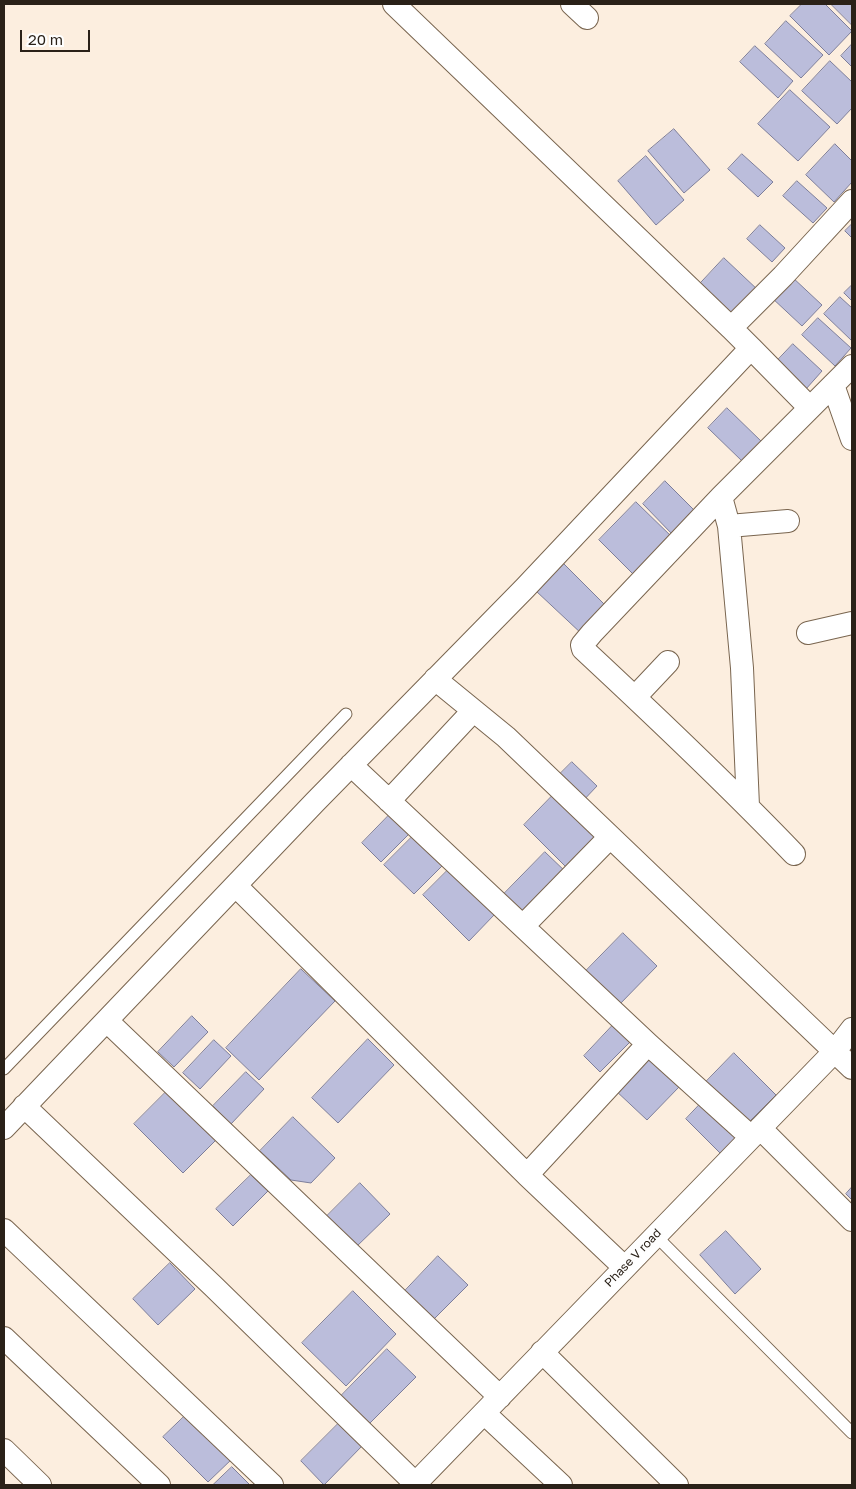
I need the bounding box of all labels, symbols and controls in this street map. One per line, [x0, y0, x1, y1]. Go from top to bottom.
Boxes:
scale bar [22, 20, 92, 52]
text: 20 m [28, 30, 63, 48]
street label: Phase V road [602, 1226, 664, 1290]

